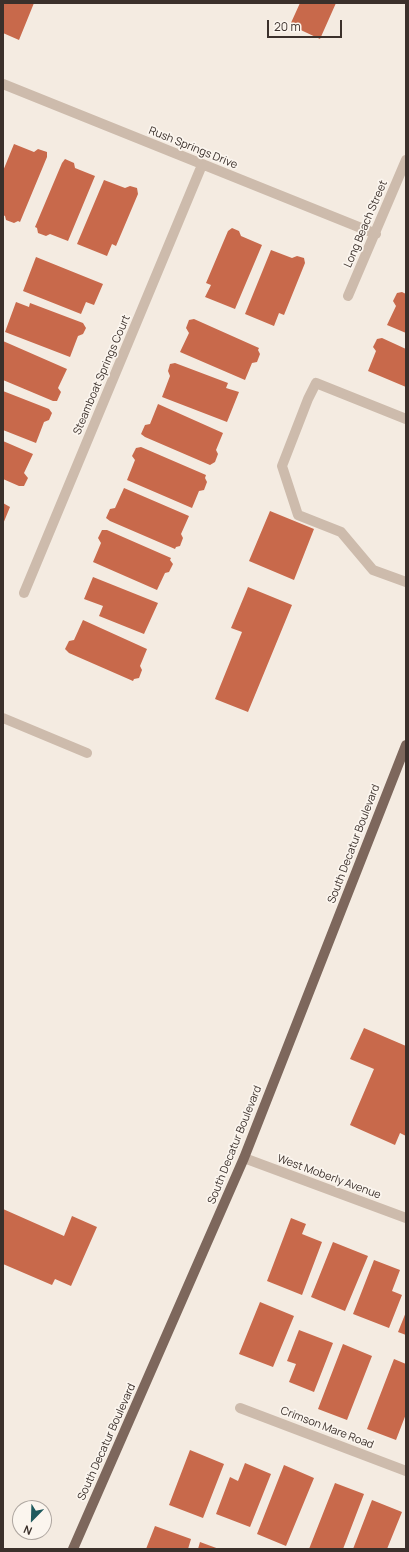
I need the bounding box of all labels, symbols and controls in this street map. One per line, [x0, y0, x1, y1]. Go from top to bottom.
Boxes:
scale bar [269, 12, 344, 38]
text: 20 m [274, 18, 301, 35]
street label: Rush Springs Drive [147, 124, 239, 172]
street label: Long Beach Street [342, 178, 390, 270]
street label: Steamboat Springs Court [71, 313, 133, 437]
street label: South Decatur Boulevard [325, 783, 383, 905]
street label: South Decatur Boulevard [205, 1084, 265, 1206]
street label: West Moberly Avenue [275, 1152, 383, 1202]
street label: South Decatur Boulevard [75, 1382, 139, 1502]
street label: Crimson Mare Road [279, 1404, 375, 1452]
north arrow [12, 1500, 52, 1540]
text: N [21, 1522, 34, 1539]

